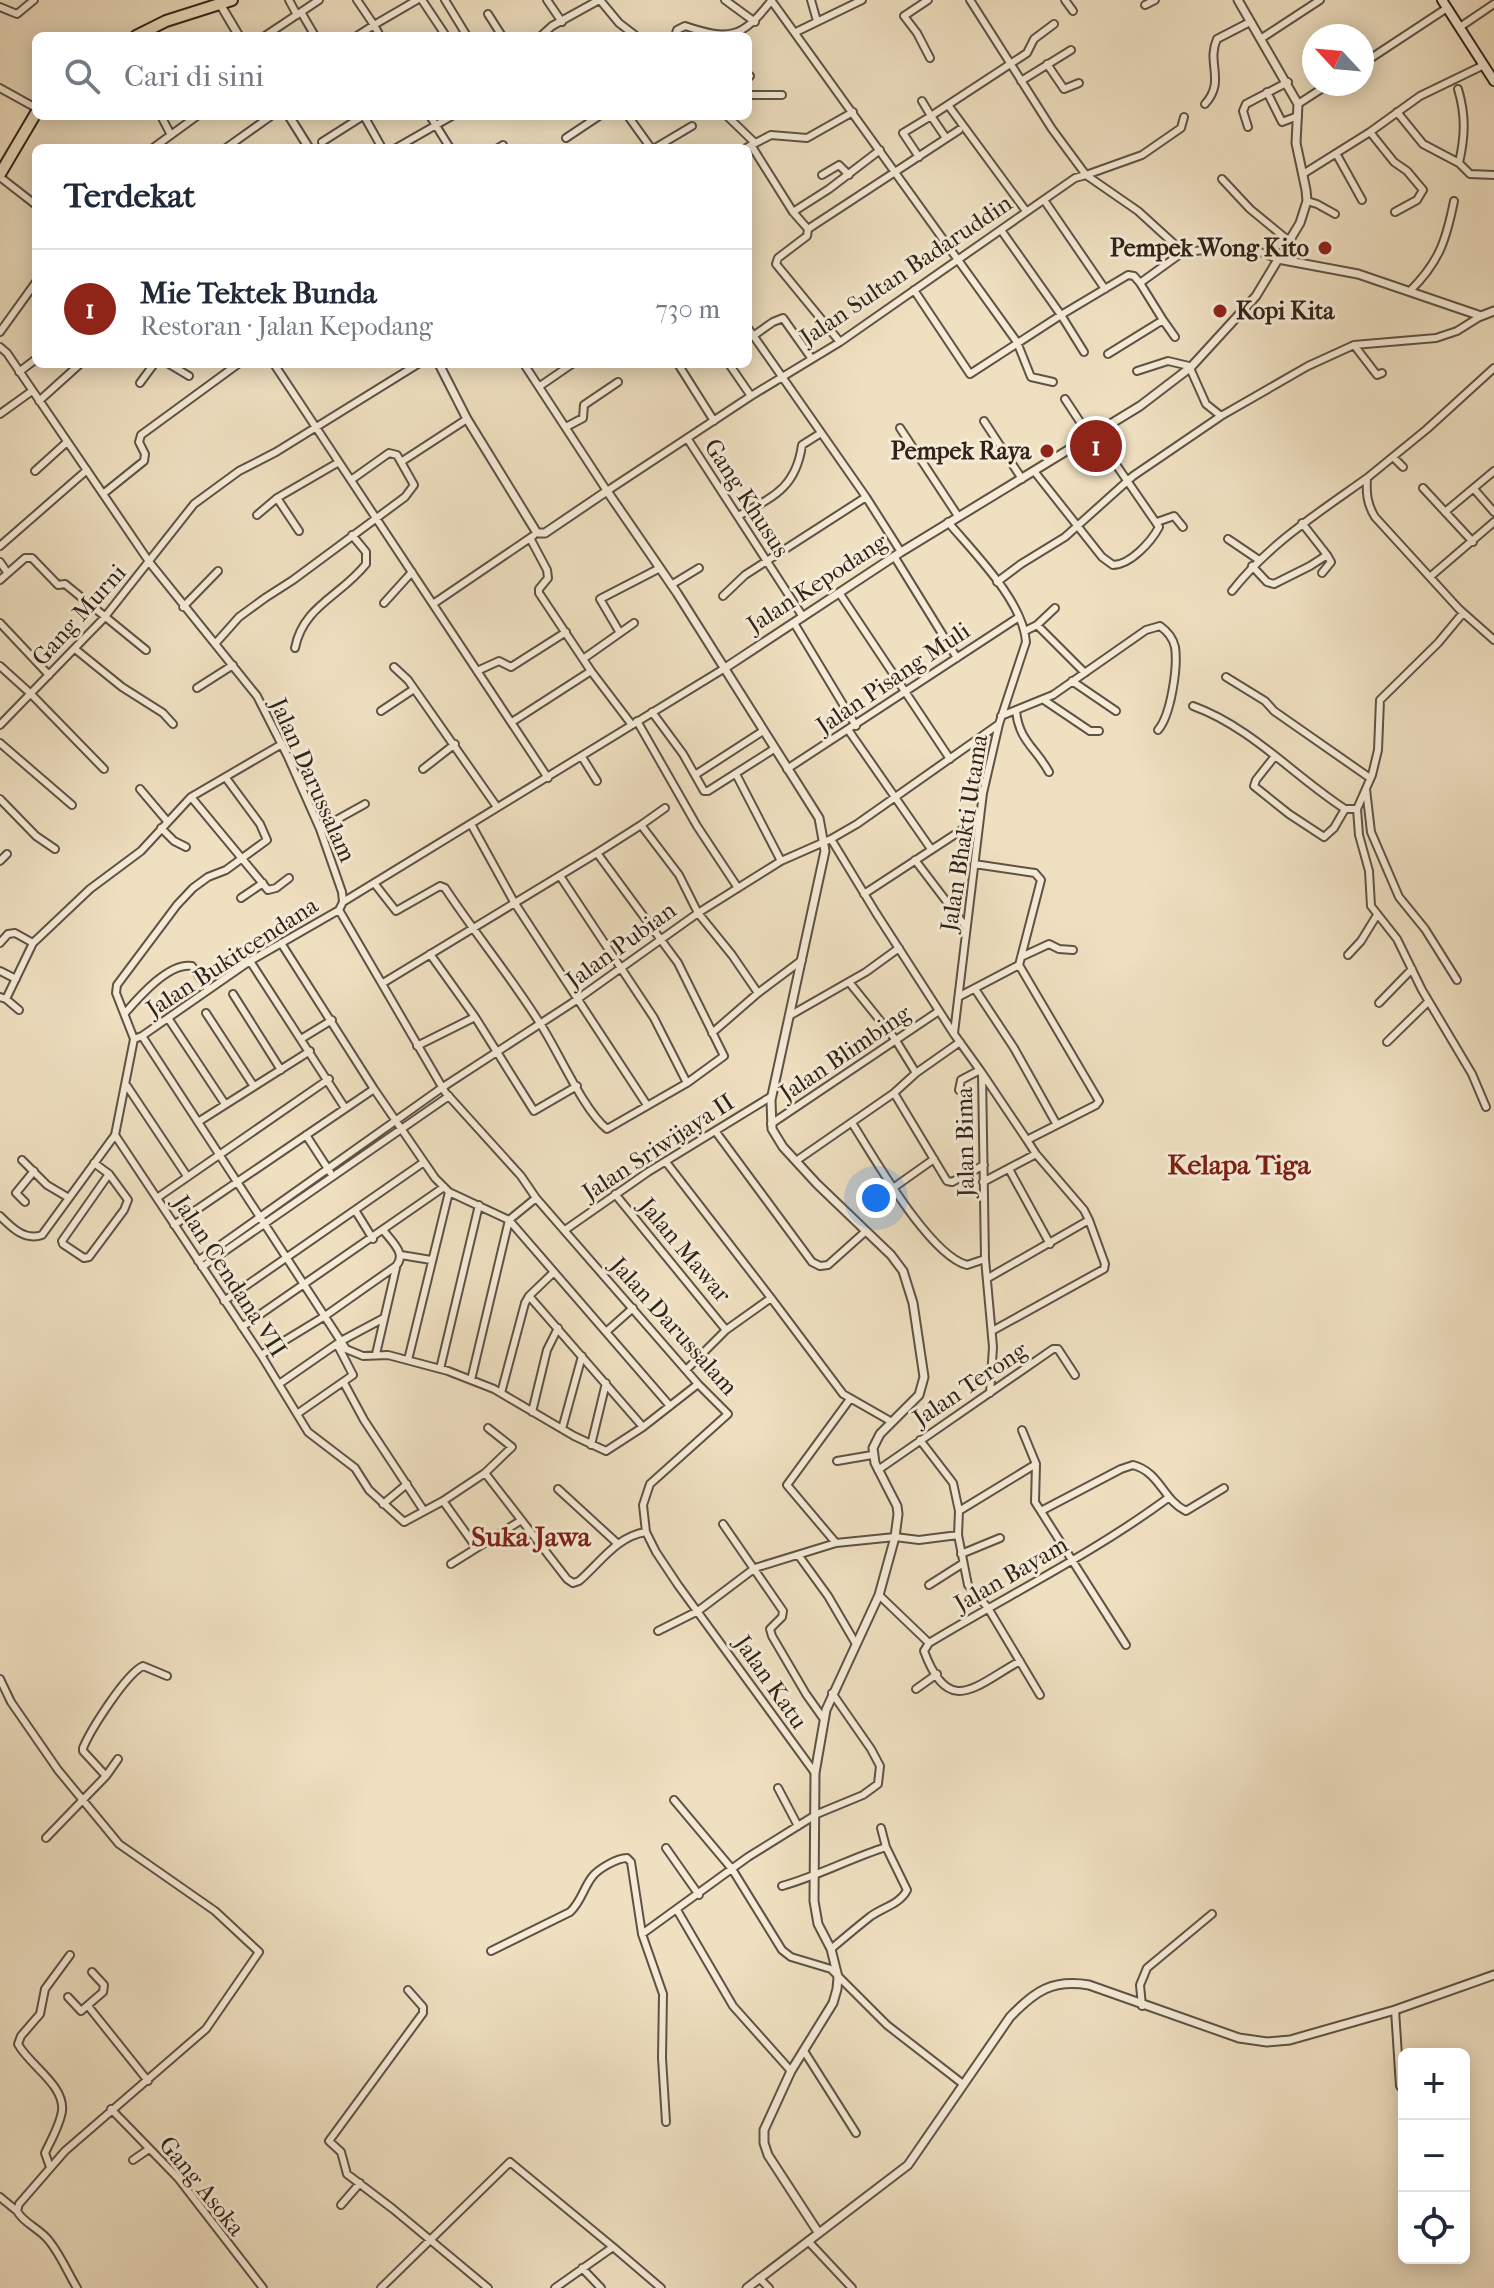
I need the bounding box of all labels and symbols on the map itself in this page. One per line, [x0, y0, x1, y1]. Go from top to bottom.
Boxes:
north arrow [1302, 24, 1374, 96]
street label: Jalan Sultan Badaruddin [793, 189, 1017, 352]
place label: Pempek Wong Kito [1110, 234, 1309, 262]
marker: Pempek Wong Kito [1316, 239, 1334, 257]
place label: Kopi Kita [1236, 297, 1335, 325]
marker: Kopi Kita [1211, 302, 1229, 320]
pin: 1 [1070, 416, 1122, 476]
street label: Gang Khusus [698, 434, 796, 563]
place label: Pempek Raya [891, 437, 1032, 465]
marker: Pempek Raya [1038, 442, 1056, 460]
street label: Jalan Kepodang [740, 527, 893, 640]
street label: Gang Murni [26, 559, 132, 671]
street label: Jalan Pisang Muli [809, 616, 975, 741]
street label: Jalan Darussalam [264, 692, 362, 866]
street label: Jalan Bhakti Utama [934, 732, 994, 936]
street label: Jalan Bukitcendana [139, 891, 324, 1024]
street label: Jalan Pubian [559, 896, 681, 995]
street label: Jalan Blimbing [773, 998, 917, 1108]
street label: Jalan Bima [950, 1086, 980, 1199]
street label: Jalan Sriwijaya II [575, 1088, 739, 1207]
district label: Kelapa Tiga [1168, 1148, 1311, 1181]
your location [856, 1178, 896, 1218]
street label: Jalan Cendana VII [166, 1188, 293, 1362]
street label: Jalan Mawar [632, 1190, 737, 1309]
street label: Jalan Darussalam [603, 1250, 743, 1401]
street label: Jalan Terong [906, 1335, 1033, 1433]
district label: Suka Jawa [471, 1520, 592, 1553]
street label: Jalan Bayam [948, 1530, 1073, 1619]
street label: Jalan Katu [728, 1628, 814, 1734]
street label: Gang Asoka [153, 2131, 251, 2242]

